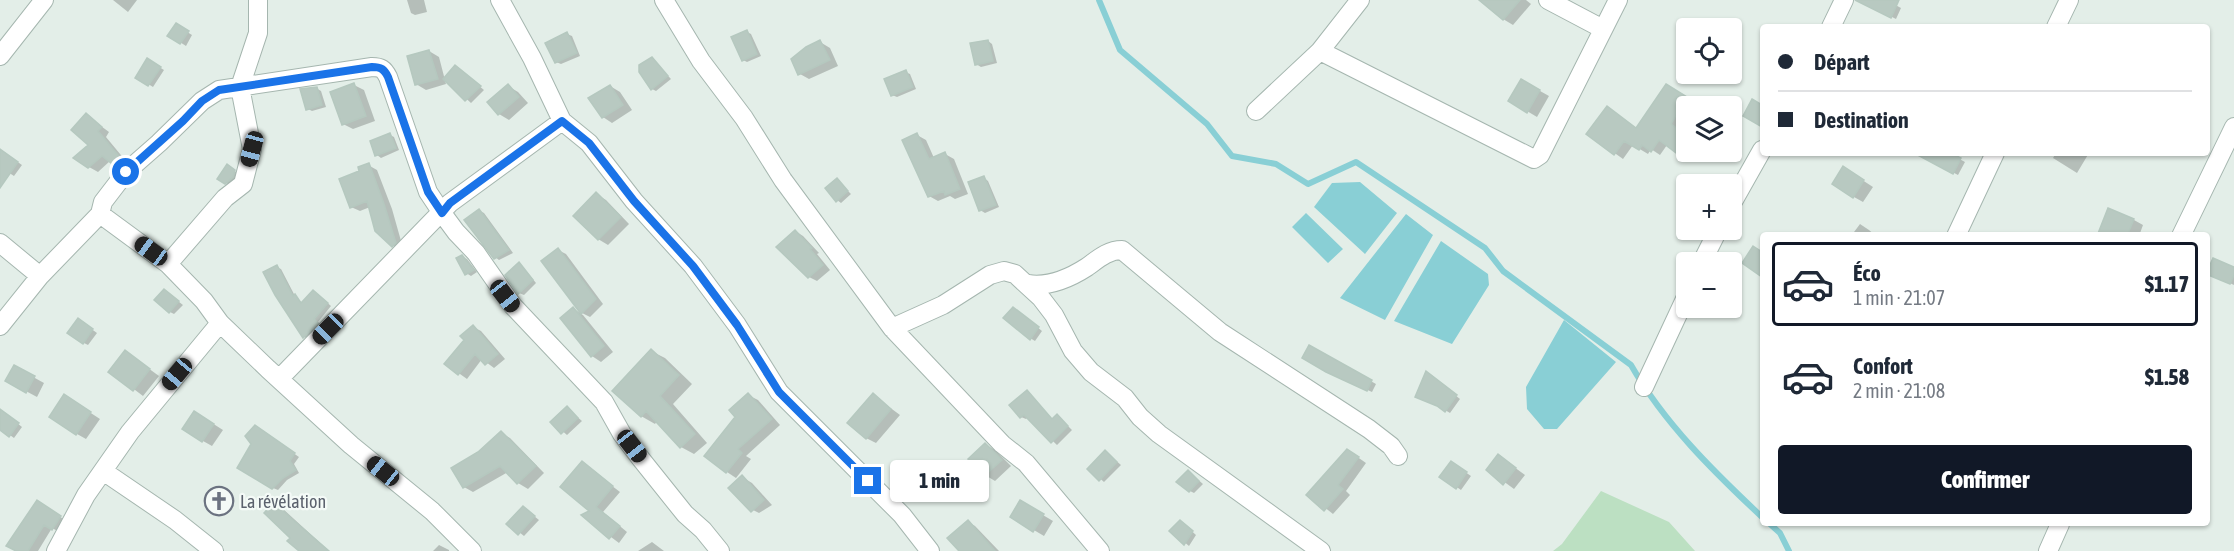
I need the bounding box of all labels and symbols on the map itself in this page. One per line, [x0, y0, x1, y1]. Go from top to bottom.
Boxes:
car [239, 129, 265, 169]
route start [112, 158, 139, 185]
car [131, 233, 171, 269]
car [487, 276, 523, 316]
car [309, 310, 347, 348]
car [159, 354, 195, 394]
car [614, 426, 650, 466]
car [363, 453, 403, 489]
callout: 1 min [889, 460, 988, 502]
route end [854, 467, 881, 494]
church icon: La révélation [203, 485, 235, 517]
place label: La révélation [240, 491, 326, 512]

